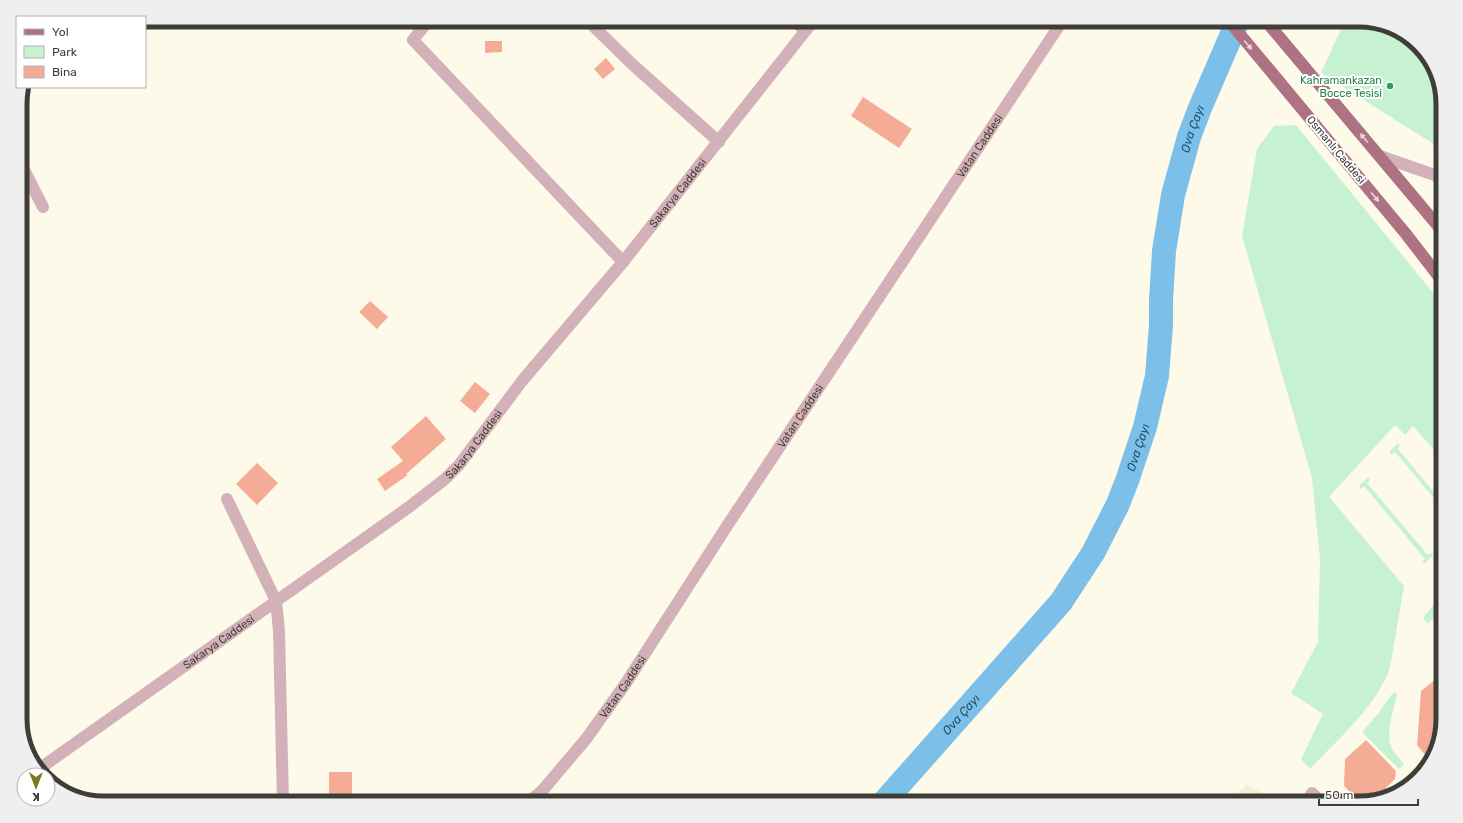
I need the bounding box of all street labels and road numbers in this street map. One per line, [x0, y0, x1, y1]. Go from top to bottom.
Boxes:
street label: Vatan Caddesi [954, 112, 1005, 180]
street label: Osmanlı Caddesi [1304, 113, 1368, 187]
street label: Sakarya Caddesi [646, 156, 709, 230]
street label: Vatan Caddesi [774, 382, 826, 450]
street label: Sakarya Caddesi [442, 407, 505, 482]
street label: Sakarya Caddesi [180, 612, 257, 672]
street label: Vatan Caddesi [596, 653, 649, 721]

